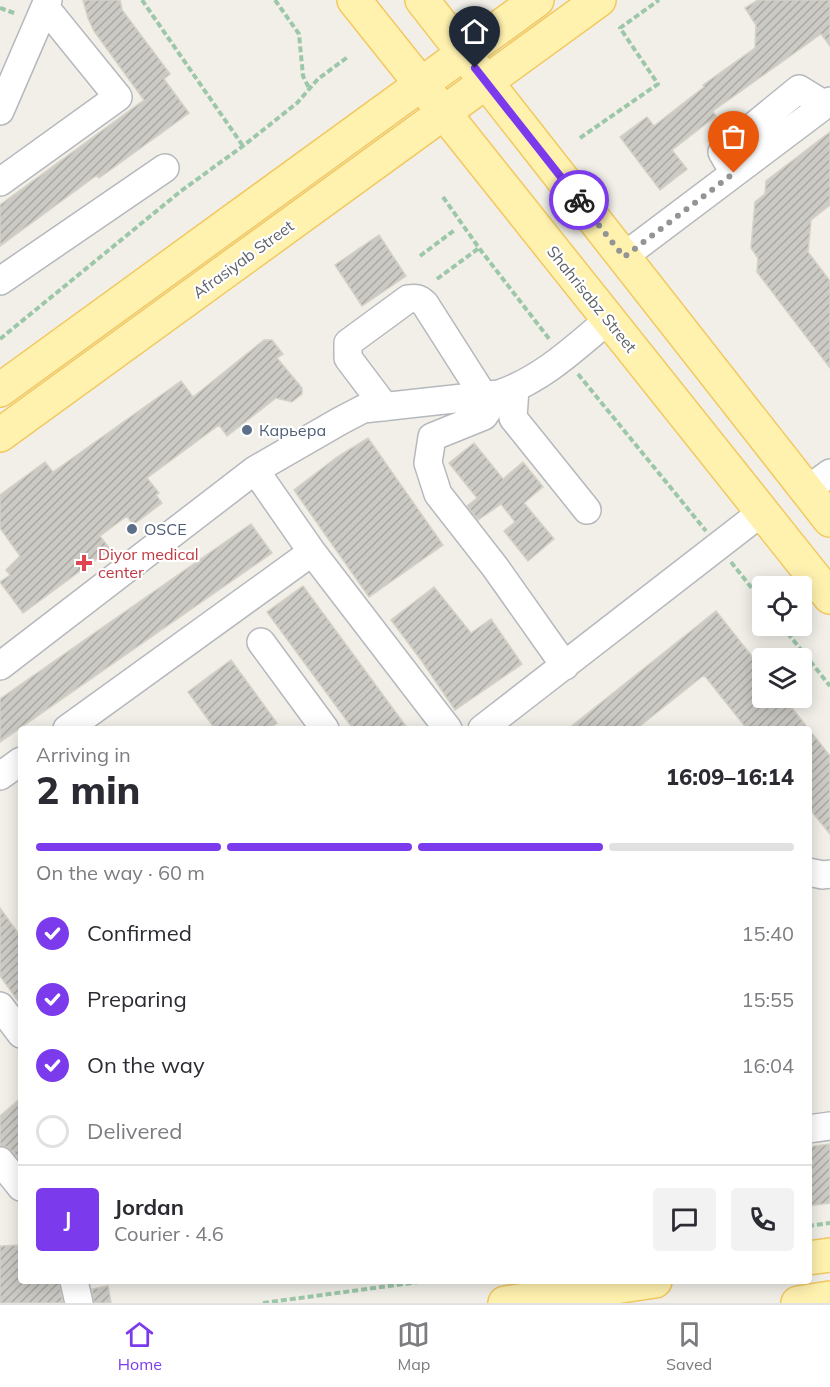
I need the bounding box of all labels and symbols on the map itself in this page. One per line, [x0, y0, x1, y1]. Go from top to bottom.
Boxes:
pin [449, 6, 500, 68]
pin [708, 111, 759, 173]
courier [549, 170, 609, 230]
street label: Afrasiyab Street [189, 215, 298, 302]
street label: Shahrisabz Street [543, 242, 641, 357]
place label: Карьера [259, 420, 326, 440]
marker: Карьера [240, 423, 254, 437]
place label: OSCE [144, 519, 187, 539]
marker: OSCE [125, 522, 139, 536]
place label: Diyor medical center [98, 544, 199, 582]
marker: Diyor medical center [75, 554, 93, 572]

